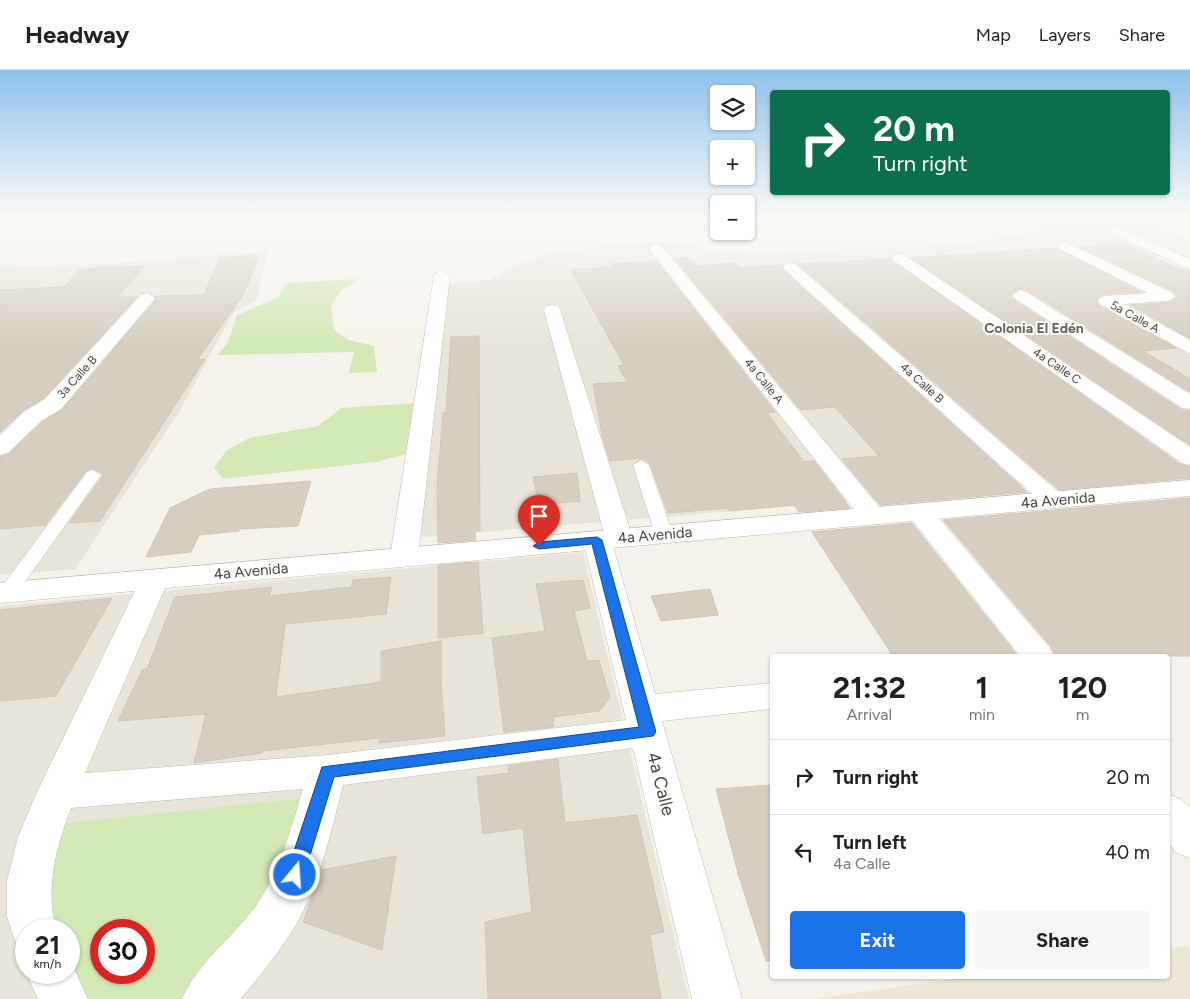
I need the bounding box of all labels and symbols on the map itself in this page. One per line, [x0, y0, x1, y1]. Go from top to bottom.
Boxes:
street label: 5a Calle A [1108, 298, 1162, 336]
district label: Colonia El Edén [984, 320, 1084, 337]
street label: 4a Calle C [1030, 345, 1084, 387]
street label: 3a Calle B [54, 353, 100, 401]
street label: 4a Calle A [741, 356, 787, 406]
street label: 4a Calle B [897, 360, 947, 406]
street label: 4a Avenida [1020, 488, 1096, 512]
pin [518, 495, 560, 546]
street label: 4a Avenida [617, 523, 693, 547]
street label: 4a Avenida [213, 559, 289, 583]
street label: 4a Calle [642, 750, 680, 818]
position arrow [268, 848, 320, 900]
speed limit sign: 30 [90, 919, 155, 984]

